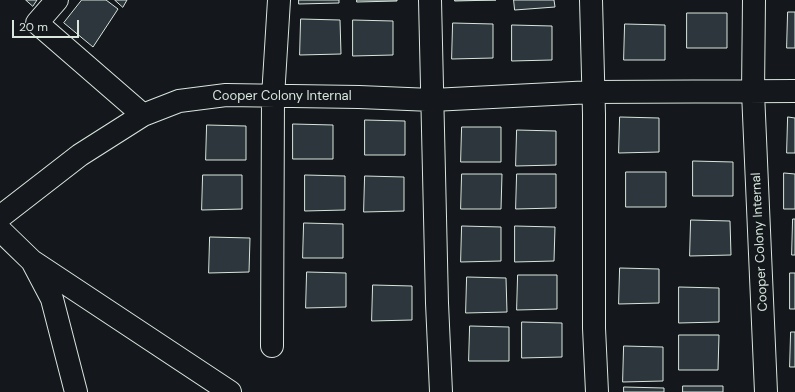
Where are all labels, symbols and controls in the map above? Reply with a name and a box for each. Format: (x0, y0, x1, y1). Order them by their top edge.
scale bar (14, 12, 81, 38)
text: 20 m (19, 19, 48, 35)
street label: Cooper Colony Internal (212, 89, 352, 105)
street label: Cooper Colony Internal (749, 172, 771, 312)

